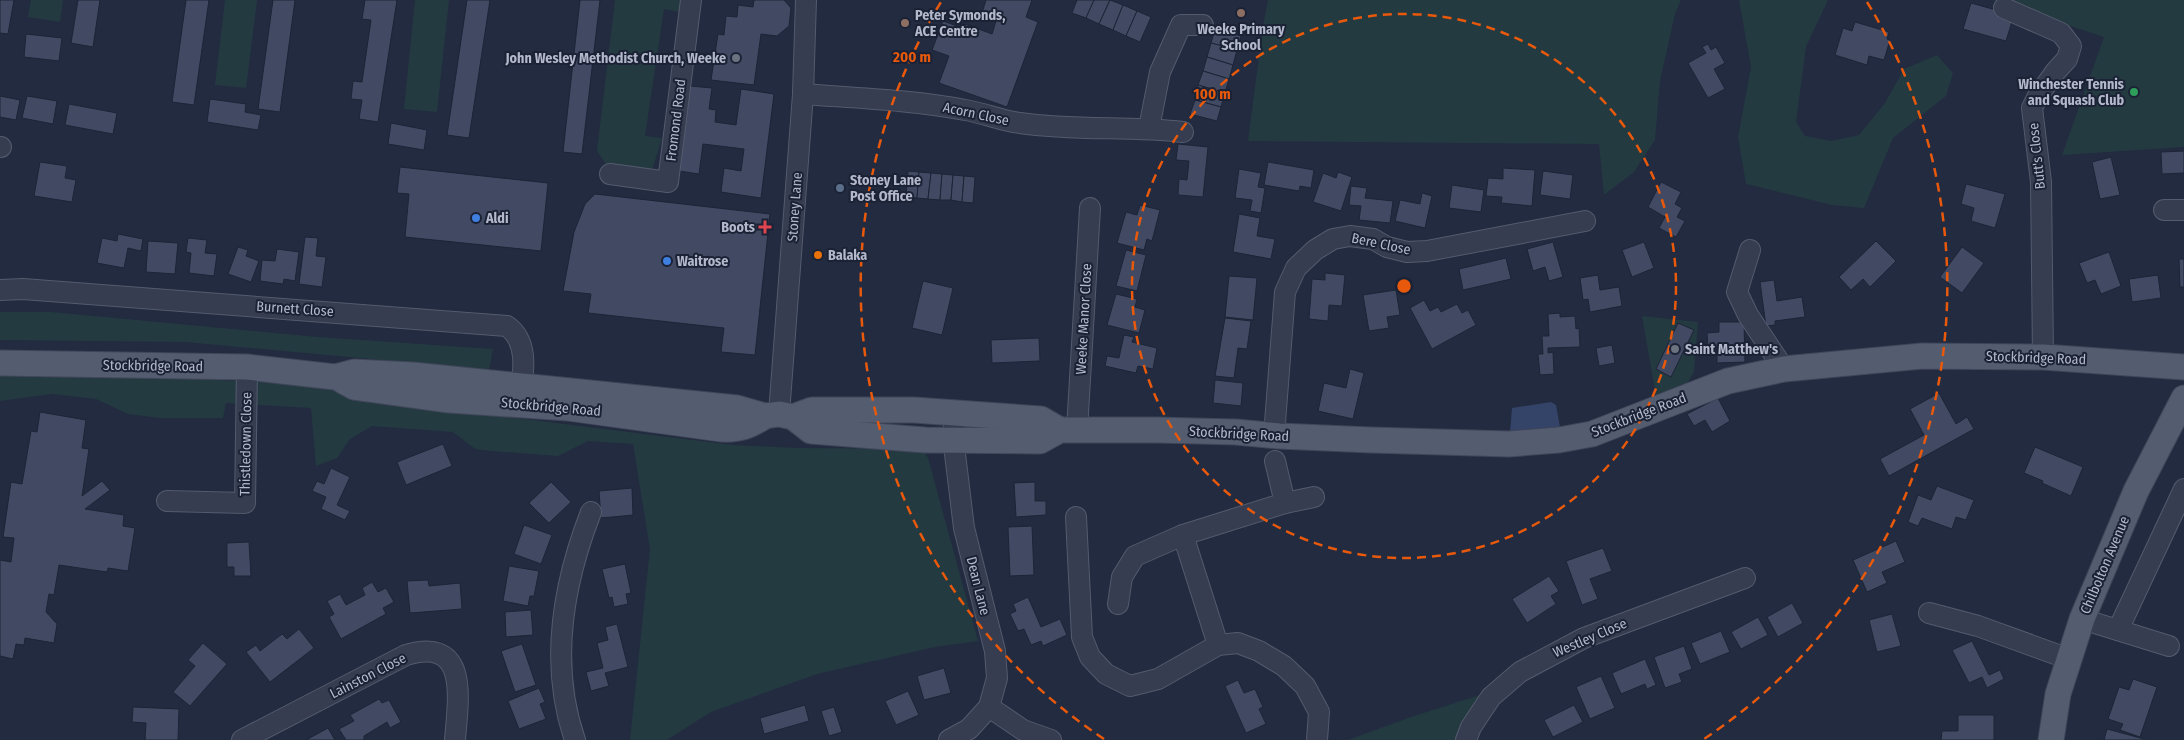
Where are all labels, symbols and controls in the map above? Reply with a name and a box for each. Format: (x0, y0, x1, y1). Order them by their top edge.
place label: Peter Symonds, ACE Centre (914, 7, 1005, 40)
marker: Weeke Primary School (1235, 7, 1247, 19)
marker: Peter Symonds, ACE Centre (899, 17, 911, 29)
place label: Weeke Primary School (1197, 21, 1285, 54)
text: 200 m (892, 48, 931, 66)
place label: John Wesley Methodist Church, Weeke (505, 50, 726, 67)
marker: John Wesley Methodist Church, Weeke (730, 52, 742, 64)
place label: Winchester Tennis and Squash Club (2018, 76, 2124, 109)
street label: Fromond Road (663, 78, 689, 162)
text: 100 m (1193, 85, 1231, 103)
marker: Winchester Tennis and Squash Club (2128, 86, 2140, 98)
street label: Acorn Close (942, 99, 1011, 129)
street label: Butt's Close (2025, 122, 2049, 190)
street label: Stoney Lane (784, 172, 806, 242)
place label: Stoney Lane Post Office (850, 172, 921, 205)
marker: Stoney Lane Post Office (834, 182, 846, 194)
place label: Aldi (485, 210, 509, 227)
marker: Aldi (470, 212, 482, 224)
place label: Boots (721, 219, 755, 236)
marker: Boots (759, 221, 771, 233)
street label: Bere Close (1350, 229, 1412, 259)
place label: Balaka (828, 247, 867, 264)
marker: Balaka (812, 249, 824, 261)
place label: Waitrose (677, 253, 728, 270)
marker: Waitrose (661, 255, 673, 267)
street label: Weeke Manor Close (1073, 263, 1095, 375)
centre of rings (1395, 277, 1413, 295)
street label: Burnett Close (256, 298, 334, 320)
place label: Saint Matthew's (1685, 341, 1778, 358)
marker: Saint Matthew's (1669, 343, 1681, 355)
street label: Stockbridge Road (1986, 348, 2086, 368)
street label: Stockbridge Road (103, 357, 203, 375)
street label: Stockbridge Road (1589, 389, 1689, 441)
street label: Thistledown Close (237, 392, 255, 496)
street label: Stockbridge Road (500, 394, 602, 420)
street label: Stockbridge Road (1189, 423, 1289, 445)
street label: Chilbolton Avenue (2077, 513, 2133, 616)
street label: Dean Lane (963, 555, 993, 617)
street label: Westley Close (1551, 615, 1630, 661)
street label: Lainston Close (327, 650, 409, 702)

